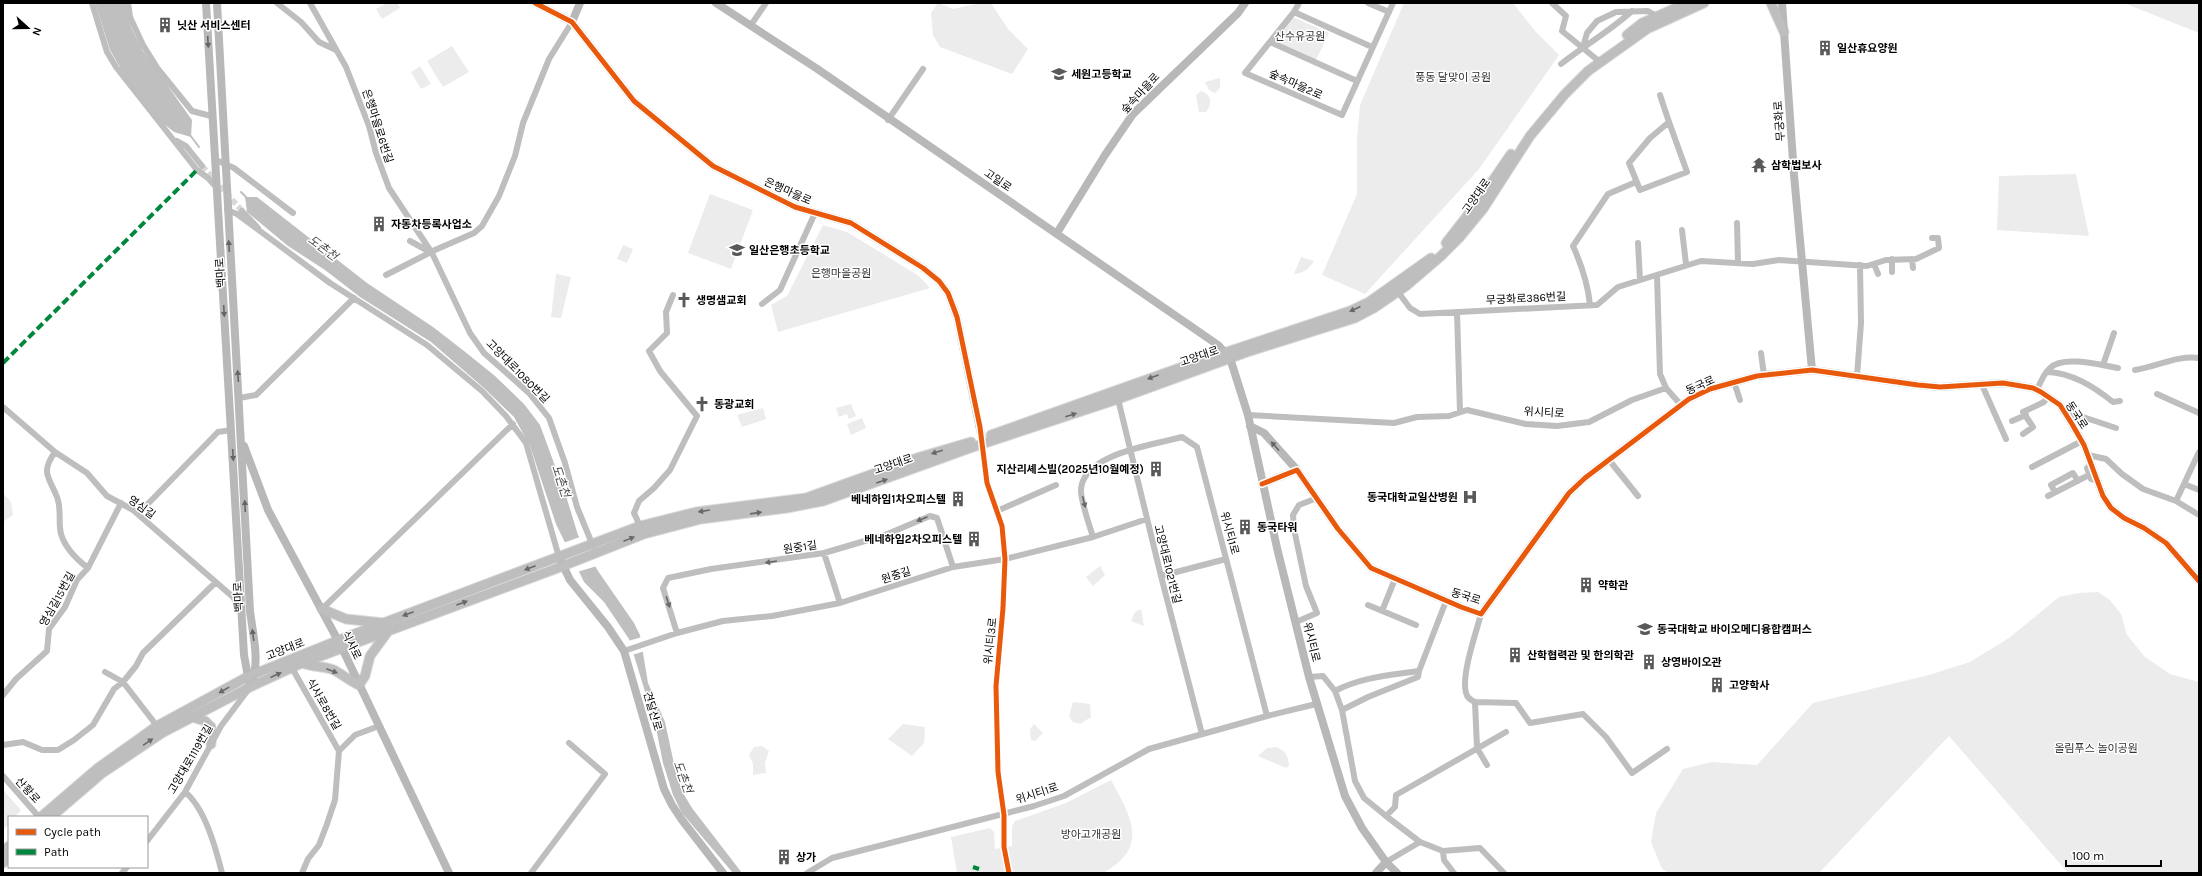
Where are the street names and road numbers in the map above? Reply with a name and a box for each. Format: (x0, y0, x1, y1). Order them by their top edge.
street label: 숲속마을2로 (1267, 67, 1324, 102)
street label: 숲속마을로 (1118, 70, 1162, 116)
street label: 은행마을로6번길 (359, 87, 396, 165)
street label: 무궁화로 (1772, 100, 1787, 142)
street label: 고일로 (981, 167, 1014, 194)
street label: 은행마을로 (762, 175, 814, 208)
street label: 고양대로 (1459, 176, 1493, 217)
street label: 백마로 (213, 257, 228, 289)
street label: 무궁화로386번길 (1486, 290, 1566, 307)
street label: 고양대로1080번길 (483, 337, 552, 406)
street label: 고양대로 (1178, 344, 1220, 369)
street label: 동국로 (1684, 373, 1717, 398)
street label: 동국로 (2063, 399, 2090, 432)
street label: 위시티로 (1523, 405, 1565, 420)
street label: 고양대로 (872, 452, 914, 477)
street label: 영심길 (126, 493, 158, 522)
street label: 위시티1로 (1218, 510, 1242, 556)
street label: 고양대로1021번길 (1151, 523, 1184, 605)
street label: 원중1길 (782, 538, 818, 557)
street label: 원중길 (880, 565, 913, 586)
street label: 영심길15번길 (37, 570, 78, 629)
street label: 백마로 (231, 581, 246, 612)
street label: 동국로 (1449, 586, 1482, 607)
street label: 위시티3로 (982, 617, 999, 665)
street label: 위시티로 (1300, 621, 1323, 663)
street label: 식사로 (339, 629, 364, 662)
street label: 고양대로 (264, 636, 306, 663)
street label: 식사로8번길 (304, 676, 344, 732)
street label: 견달산로 (641, 690, 664, 732)
street label: 고양대로1119번길 (165, 722, 216, 796)
street label: 산황로 (13, 775, 43, 806)
street label: 위시티1로 (1014, 780, 1060, 806)

